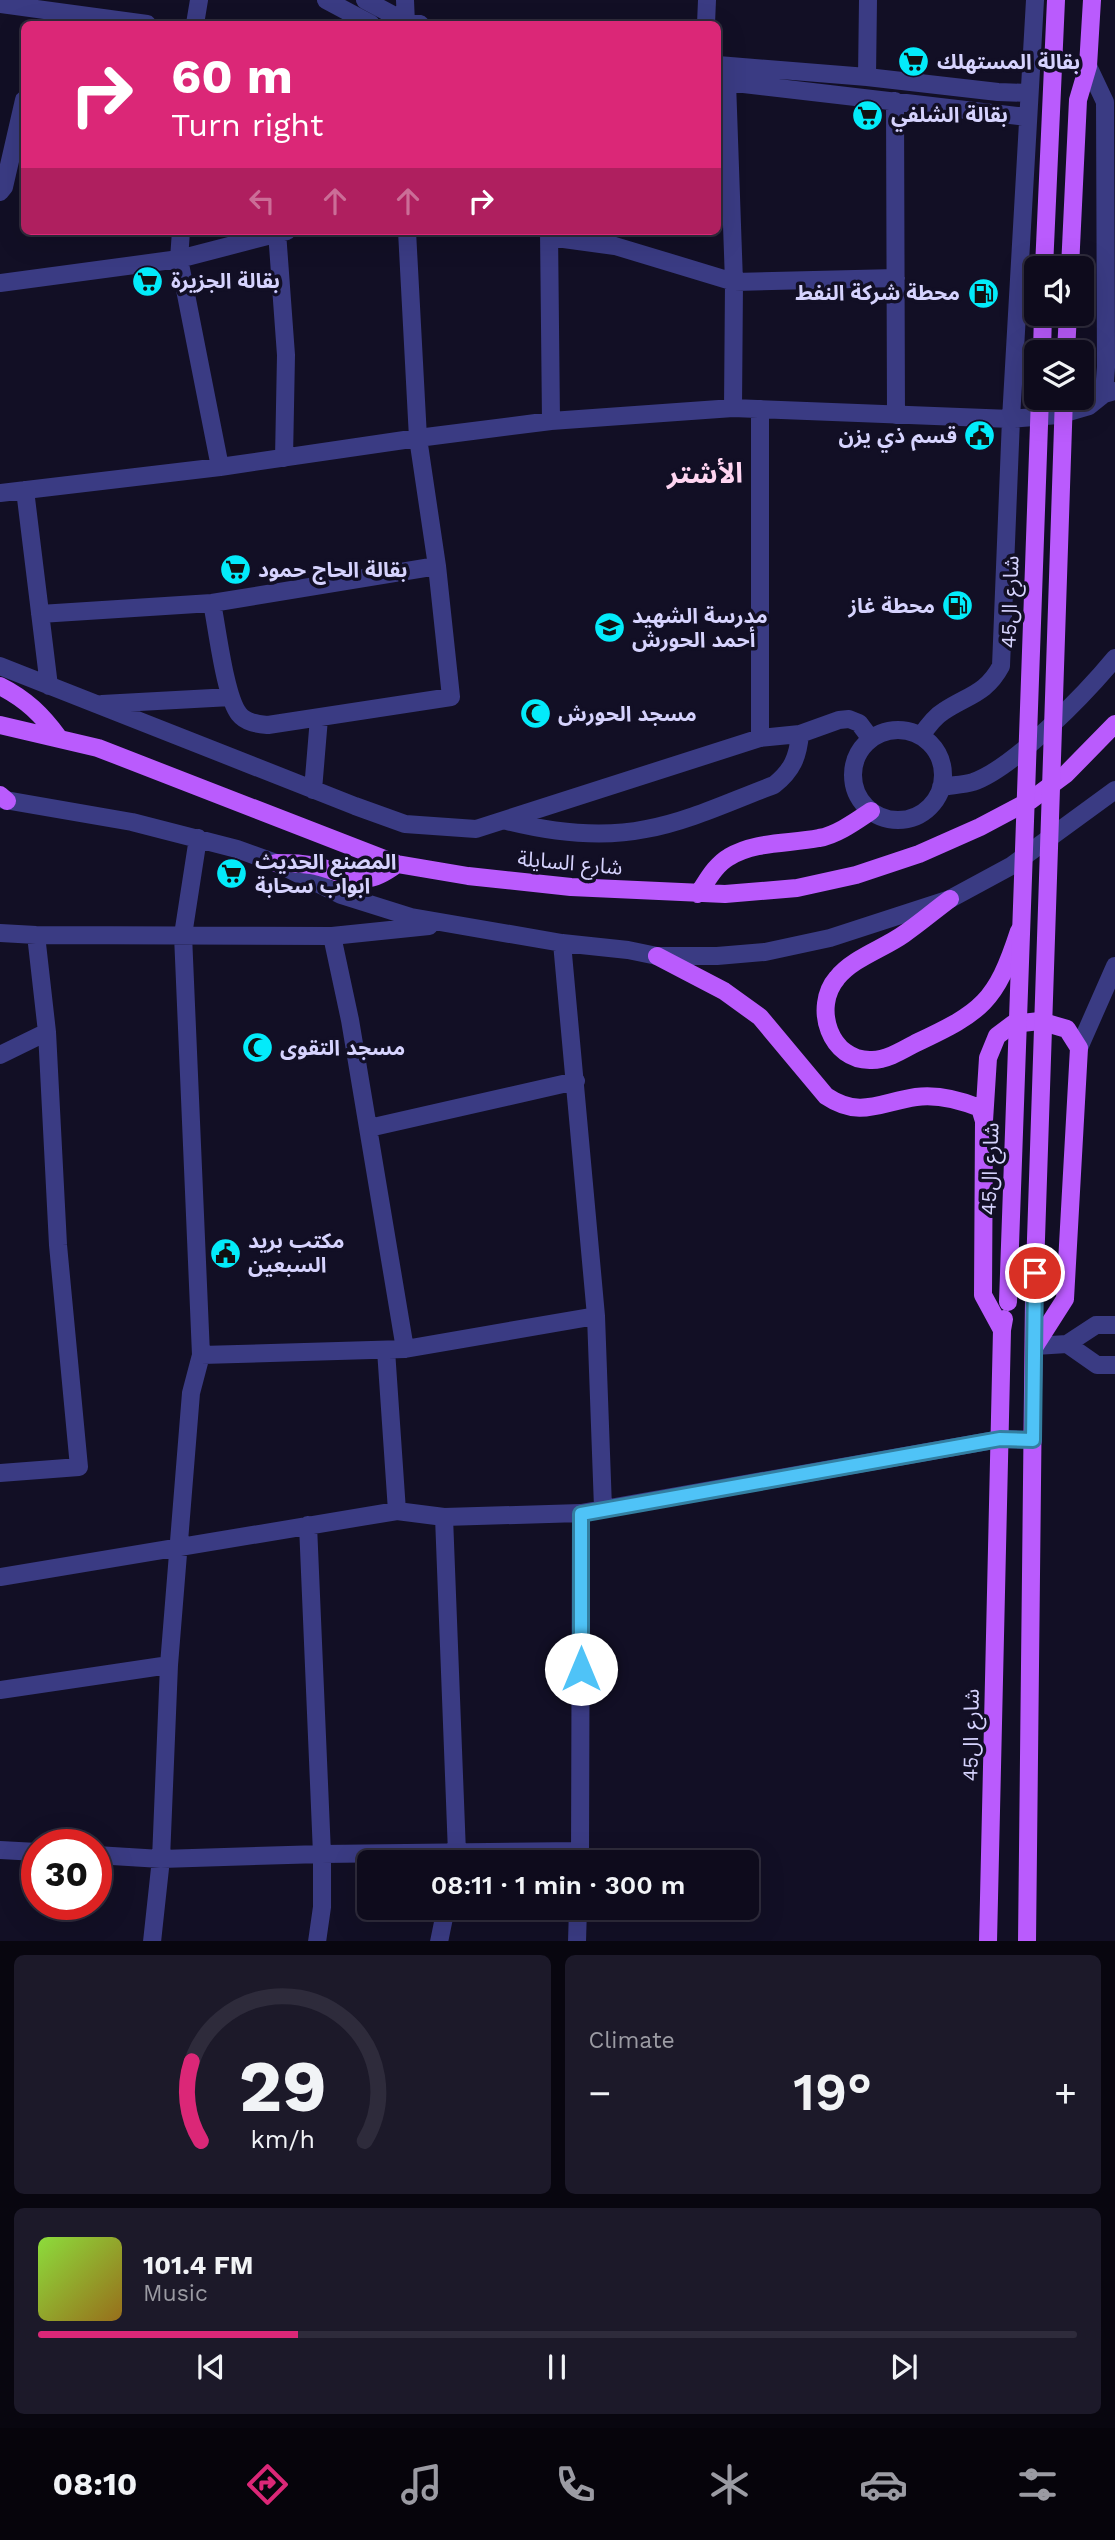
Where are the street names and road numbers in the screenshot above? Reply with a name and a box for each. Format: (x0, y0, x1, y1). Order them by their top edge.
street label: شارع ال45 (995, 555, 1027, 649)
street label: شارع السايلة (516, 845, 624, 883)
street label: شارع ال45 (975, 1122, 1007, 1216)
street label: شارع ال45 (957, 1688, 987, 1782)

